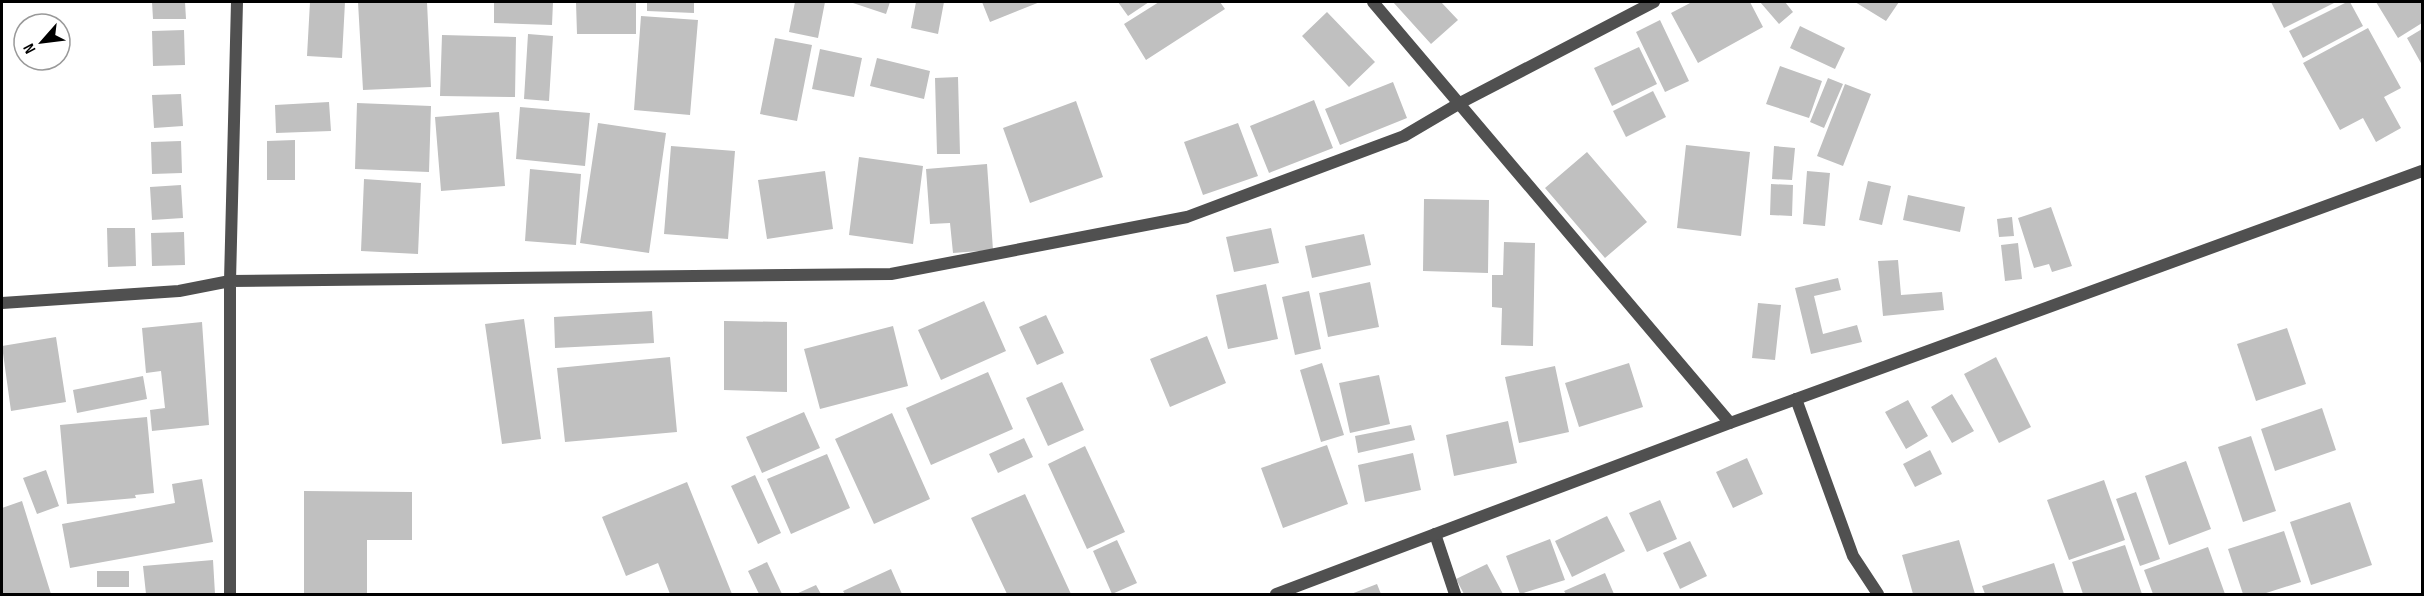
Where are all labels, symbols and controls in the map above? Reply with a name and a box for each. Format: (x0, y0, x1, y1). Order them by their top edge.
north arrow (12, 12, 72, 72)
text: N (20, 40, 40, 57)

